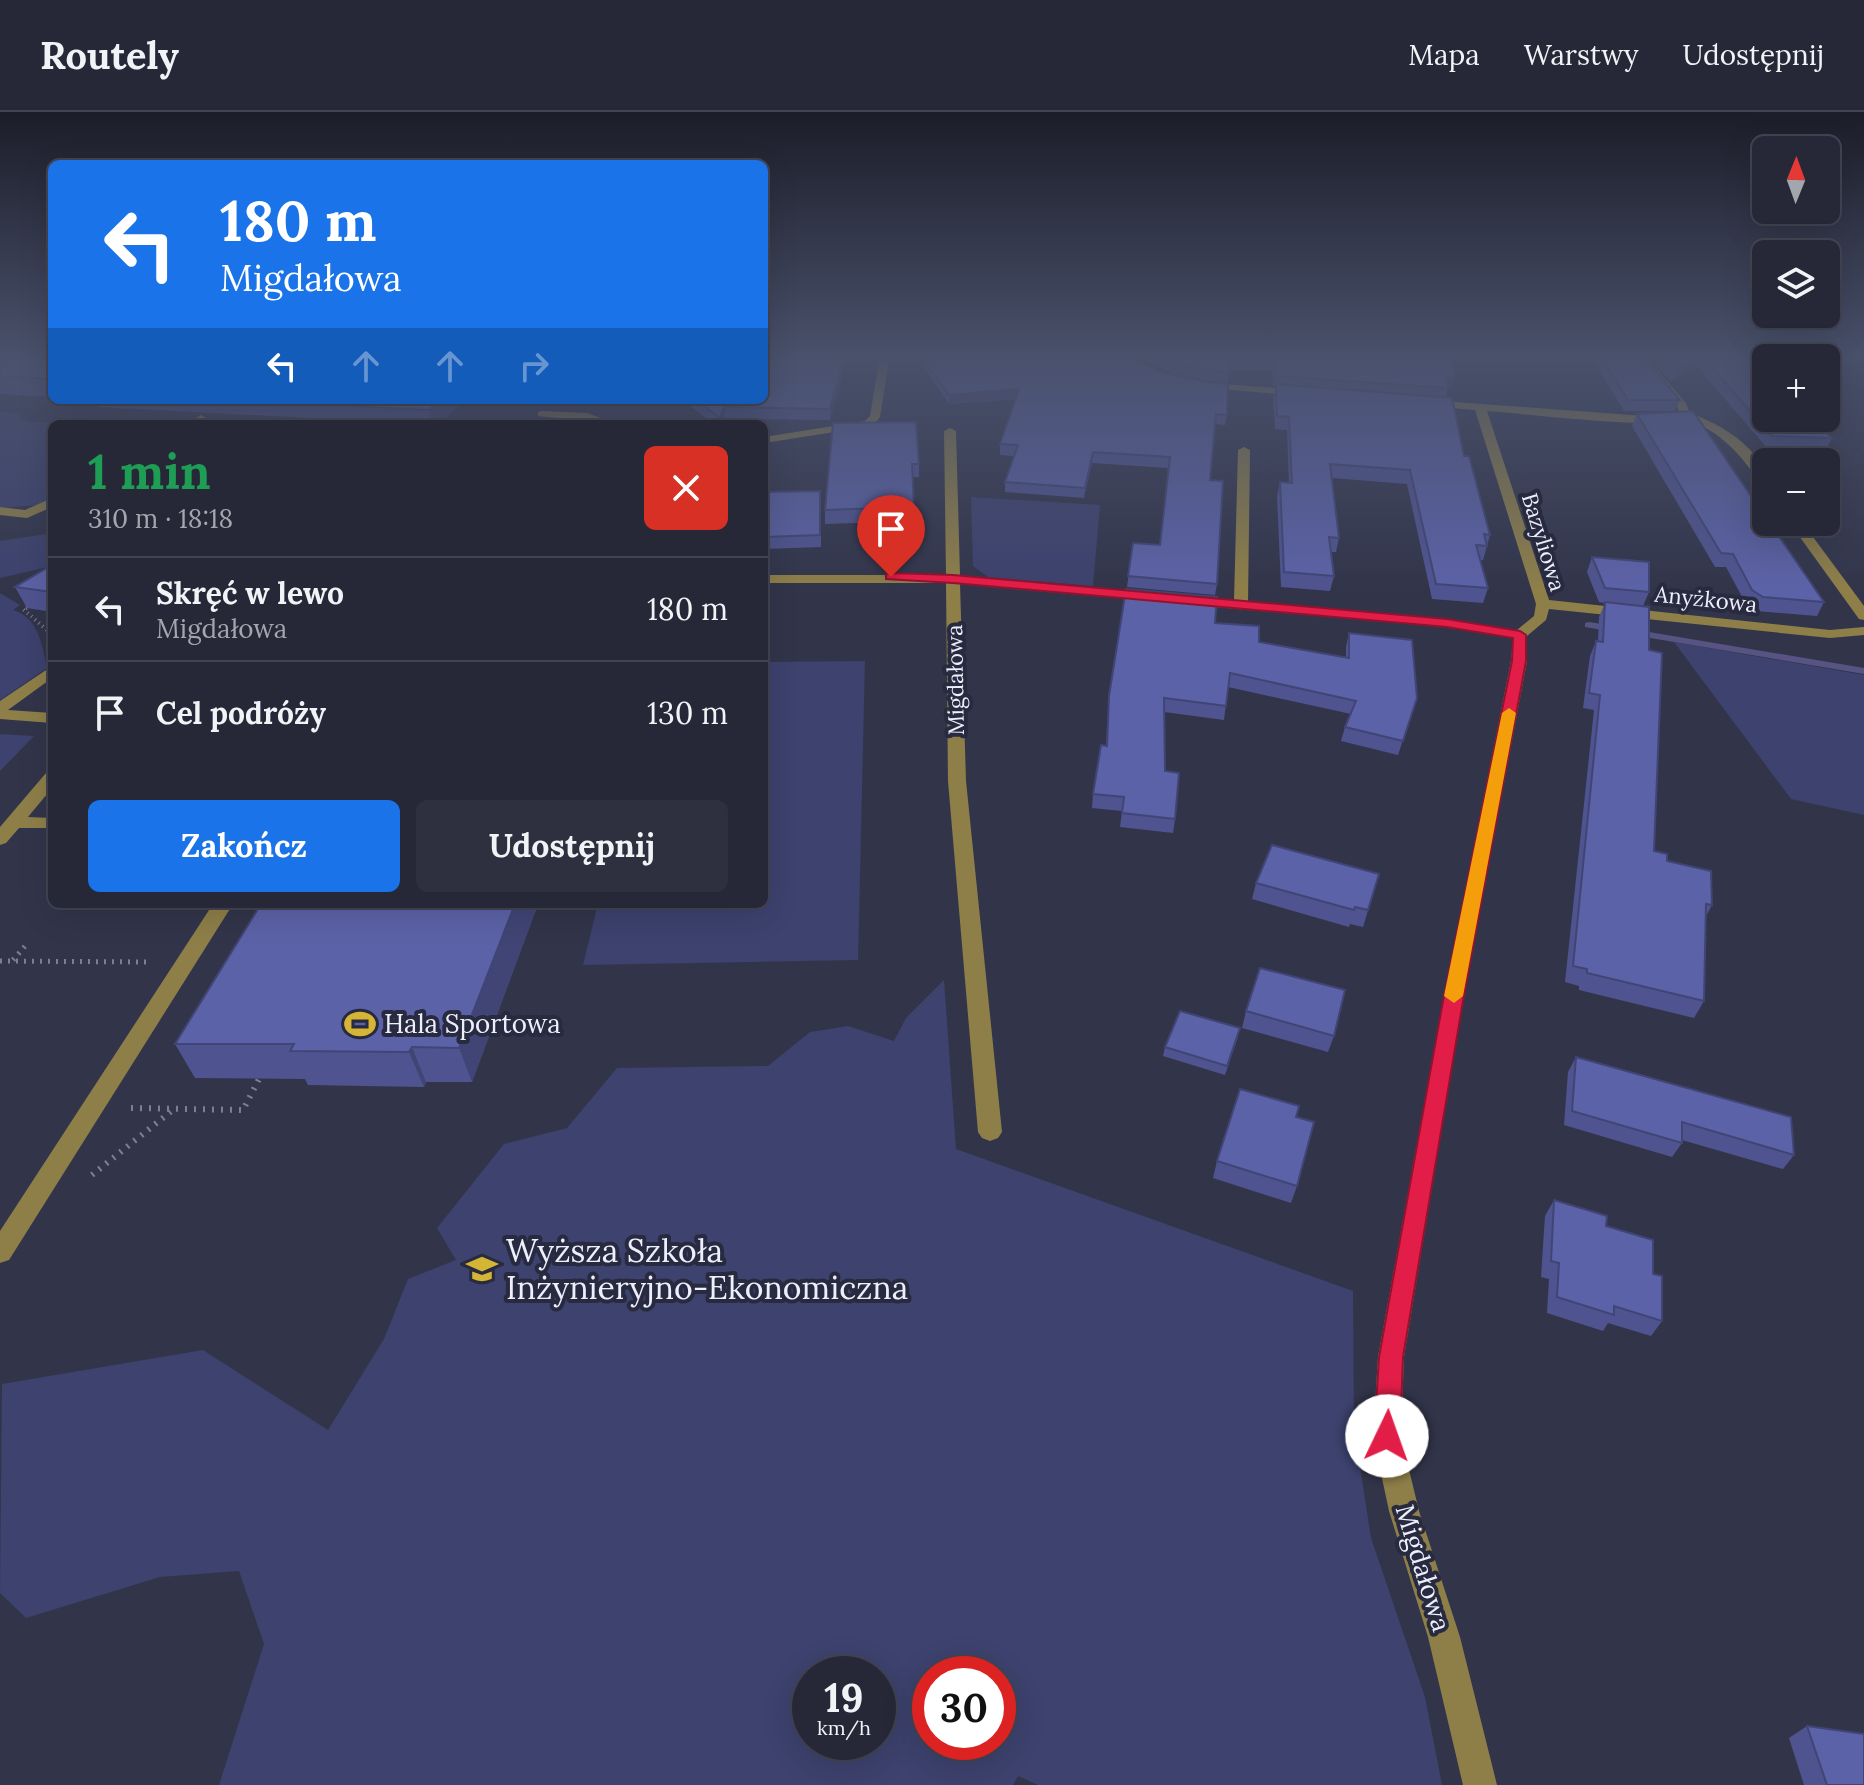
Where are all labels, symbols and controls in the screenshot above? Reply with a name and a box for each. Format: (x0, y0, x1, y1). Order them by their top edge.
text: Routely (40, 31, 179, 79)
text: Mapa (1408, 37, 1480, 73)
text: Warstwy (1524, 37, 1639, 73)
text: Udostępnij (1683, 37, 1824, 73)
north arrow (1752, 136, 1840, 224)
map controls (1752, 136, 1840, 536)
text: 180 m (220, 185, 377, 256)
icon: left (88, 192, 192, 296)
button: layers (1752, 240, 1840, 328)
text: Migdałowa (220, 255, 402, 301)
icon: left (260, 344, 304, 388)
icon: ahead (344, 344, 388, 388)
icon: ahead (428, 344, 472, 388)
icon: right (512, 344, 556, 388)
button: + (1752, 344, 1840, 432)
text: 1 min (88, 441, 211, 502)
button: close (644, 446, 728, 530)
button: − (1752, 448, 1840, 536)
street label: Bazyliowa (1516, 489, 1572, 595)
pin (857, 495, 925, 577)
text: 310 m · 18:18 (88, 502, 233, 535)
icon: arrive (869, 507, 913, 551)
text: Skręć w lewo (156, 574, 344, 612)
street label: Anyżkowa (1652, 580, 1759, 618)
icon: left (88, 587, 132, 631)
text: 180 m (647, 590, 728, 628)
text: Migdałowa (156, 612, 287, 645)
street label: Migdałowa (940, 624, 970, 736)
icon: arrive (88, 691, 132, 735)
text: Cel podróży (156, 694, 326, 732)
text: 130 m (647, 694, 728, 732)
button: Zakończ (88, 800, 400, 892)
button: Udostępnij (416, 800, 728, 892)
sports icon: Hala Sportowa (343, 1007, 377, 1041)
place label: Hala Sportowa (384, 1007, 561, 1040)
place label: Wyższa Szkoła Inżynieryjno-Ekonomiczna (506, 1230, 908, 1308)
school or university icon: Wyższa Szkoła Inżynieryjno-Ekonomiczna (465, 1252, 499, 1286)
position arrow (1345, 1394, 1429, 1478)
street label: Migdałowa (1389, 1500, 1458, 1635)
speed limit sign: 30 (912, 1656, 1016, 1760)
text: 19 (824, 1672, 864, 1723)
text: km/h (817, 1715, 871, 1740)

